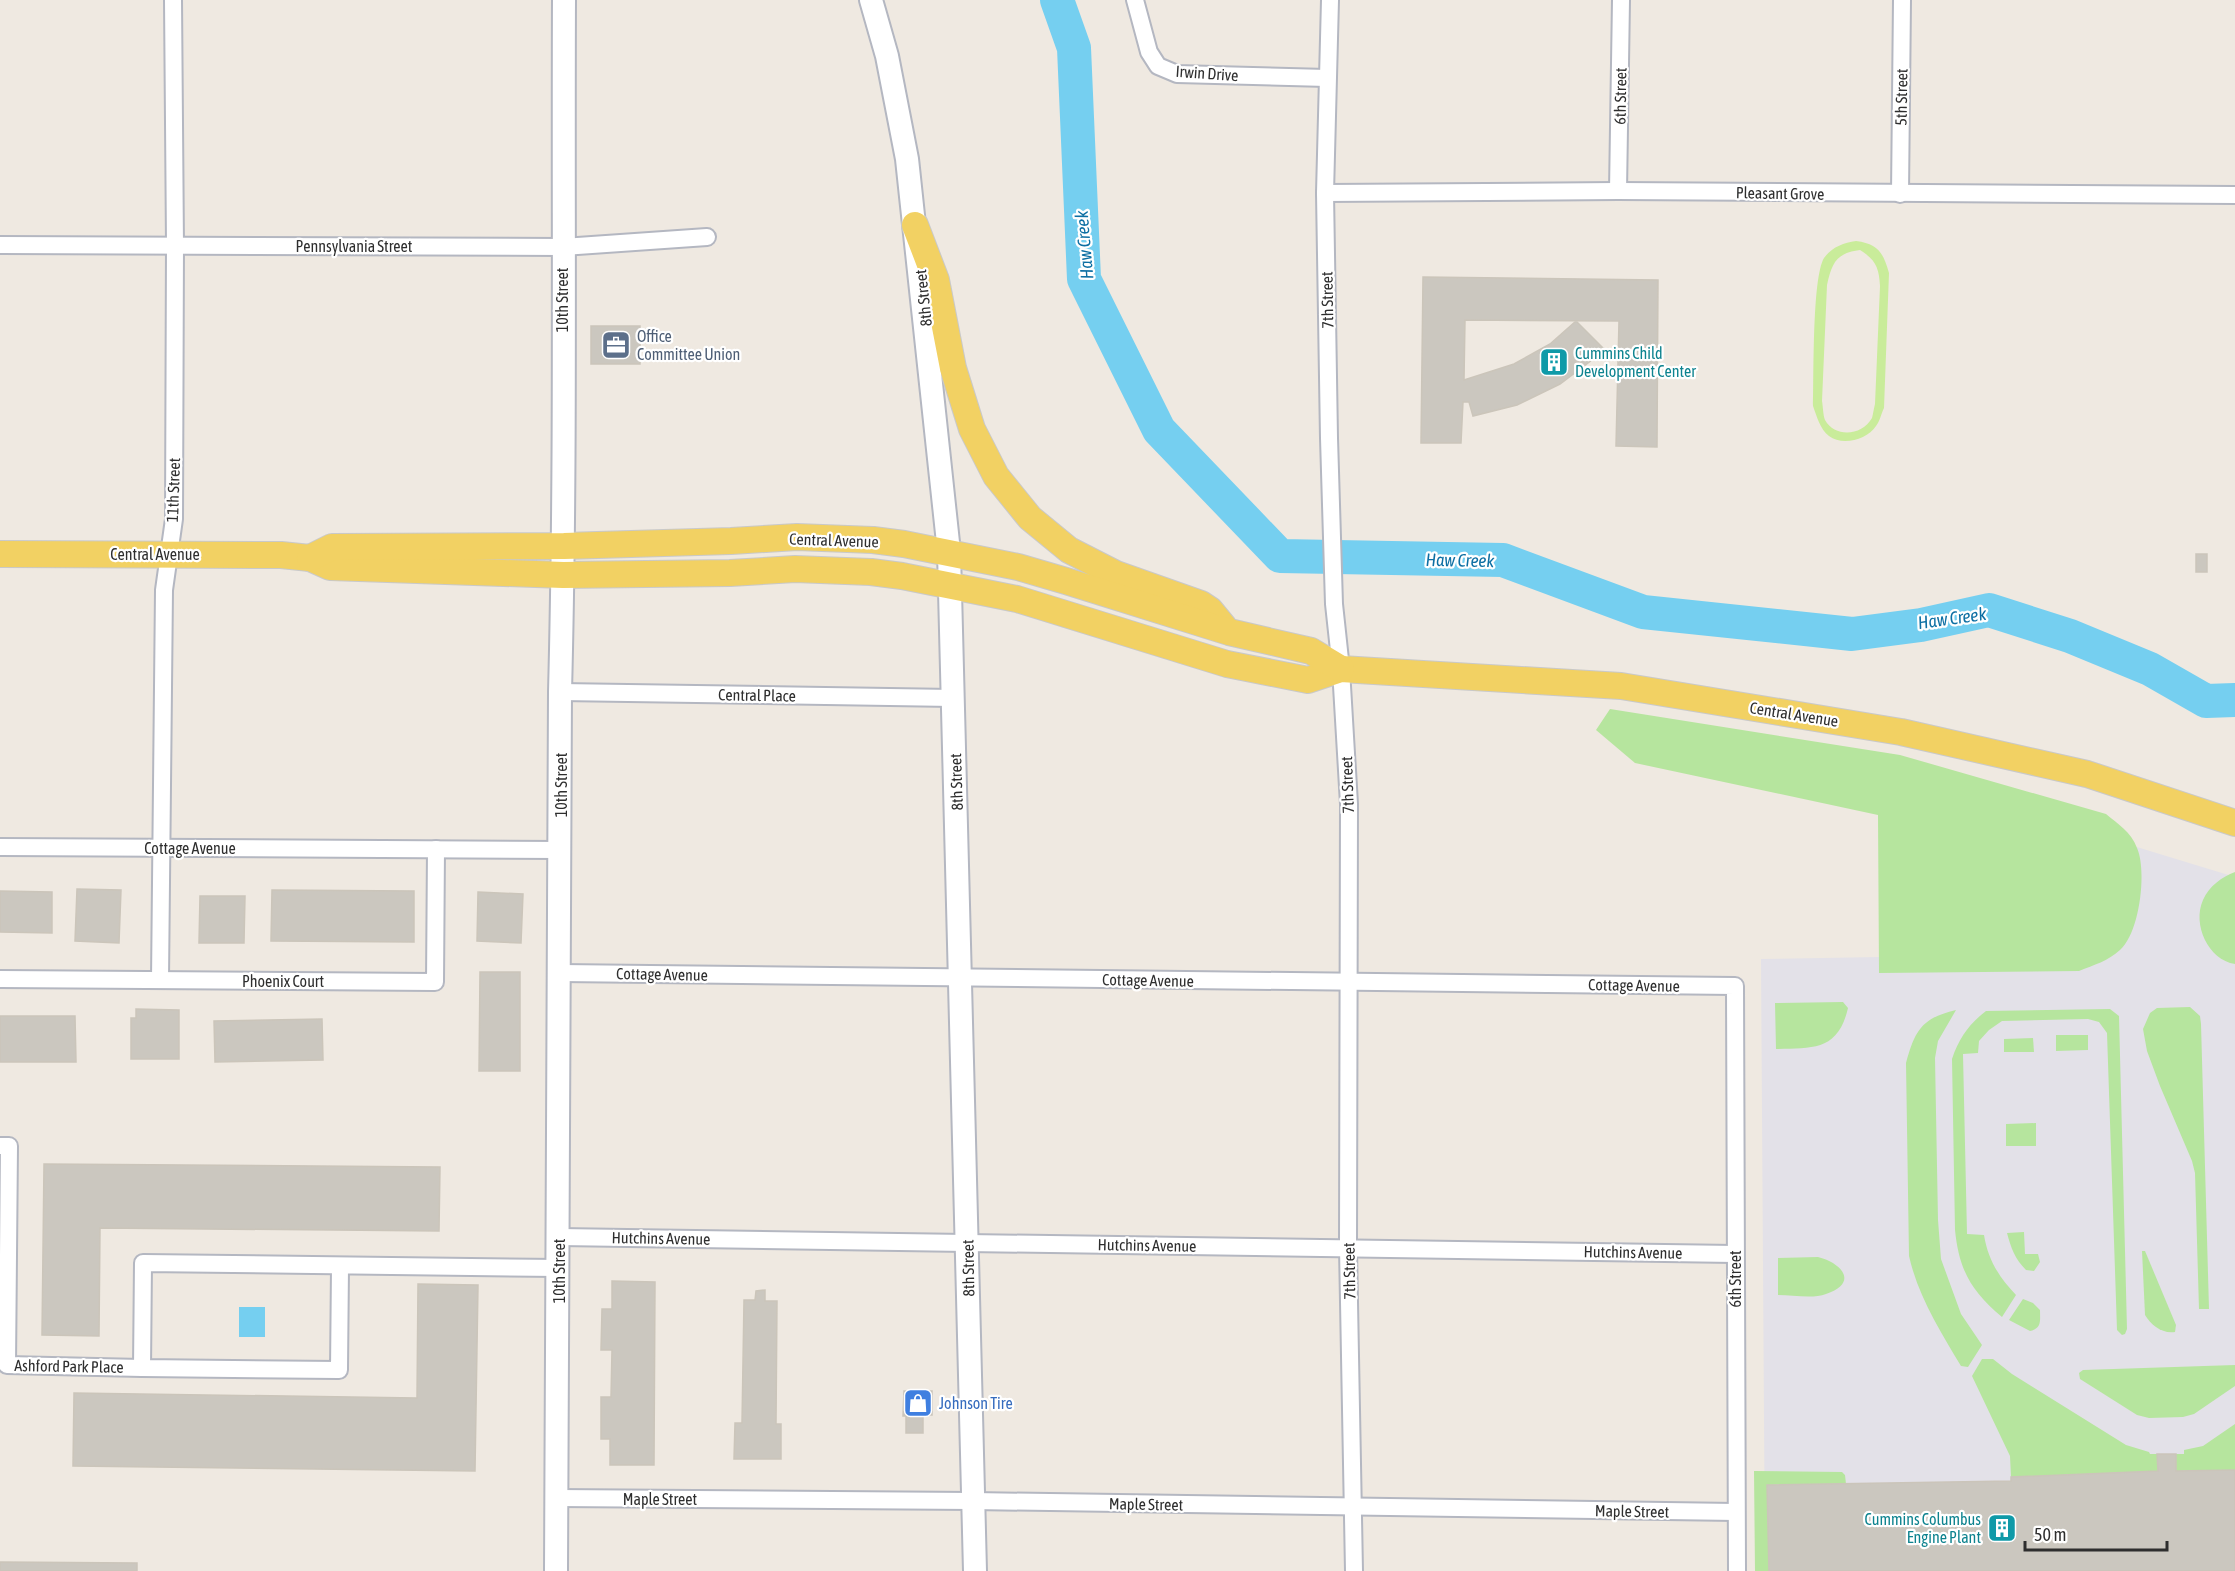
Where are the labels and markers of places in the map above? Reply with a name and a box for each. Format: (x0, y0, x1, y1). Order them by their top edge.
place label: Office Committee Union (637, 327, 740, 363)
office icon: Office Committee Union (600, 329, 632, 361)
place label: Cummins Child Development Center (1575, 344, 1696, 381)
building icon: Cummins Child Development Center (1538, 346, 1570, 378)
shop icon: Johnson Tire (902, 1387, 934, 1419)
place label: Johnson Tire (939, 1394, 1013, 1412)
place label: Cummins Columbus Engine Plant (1865, 1510, 1981, 1547)
building icon: Cummins Columbus Engine Plant (1986, 1512, 2018, 1544)

